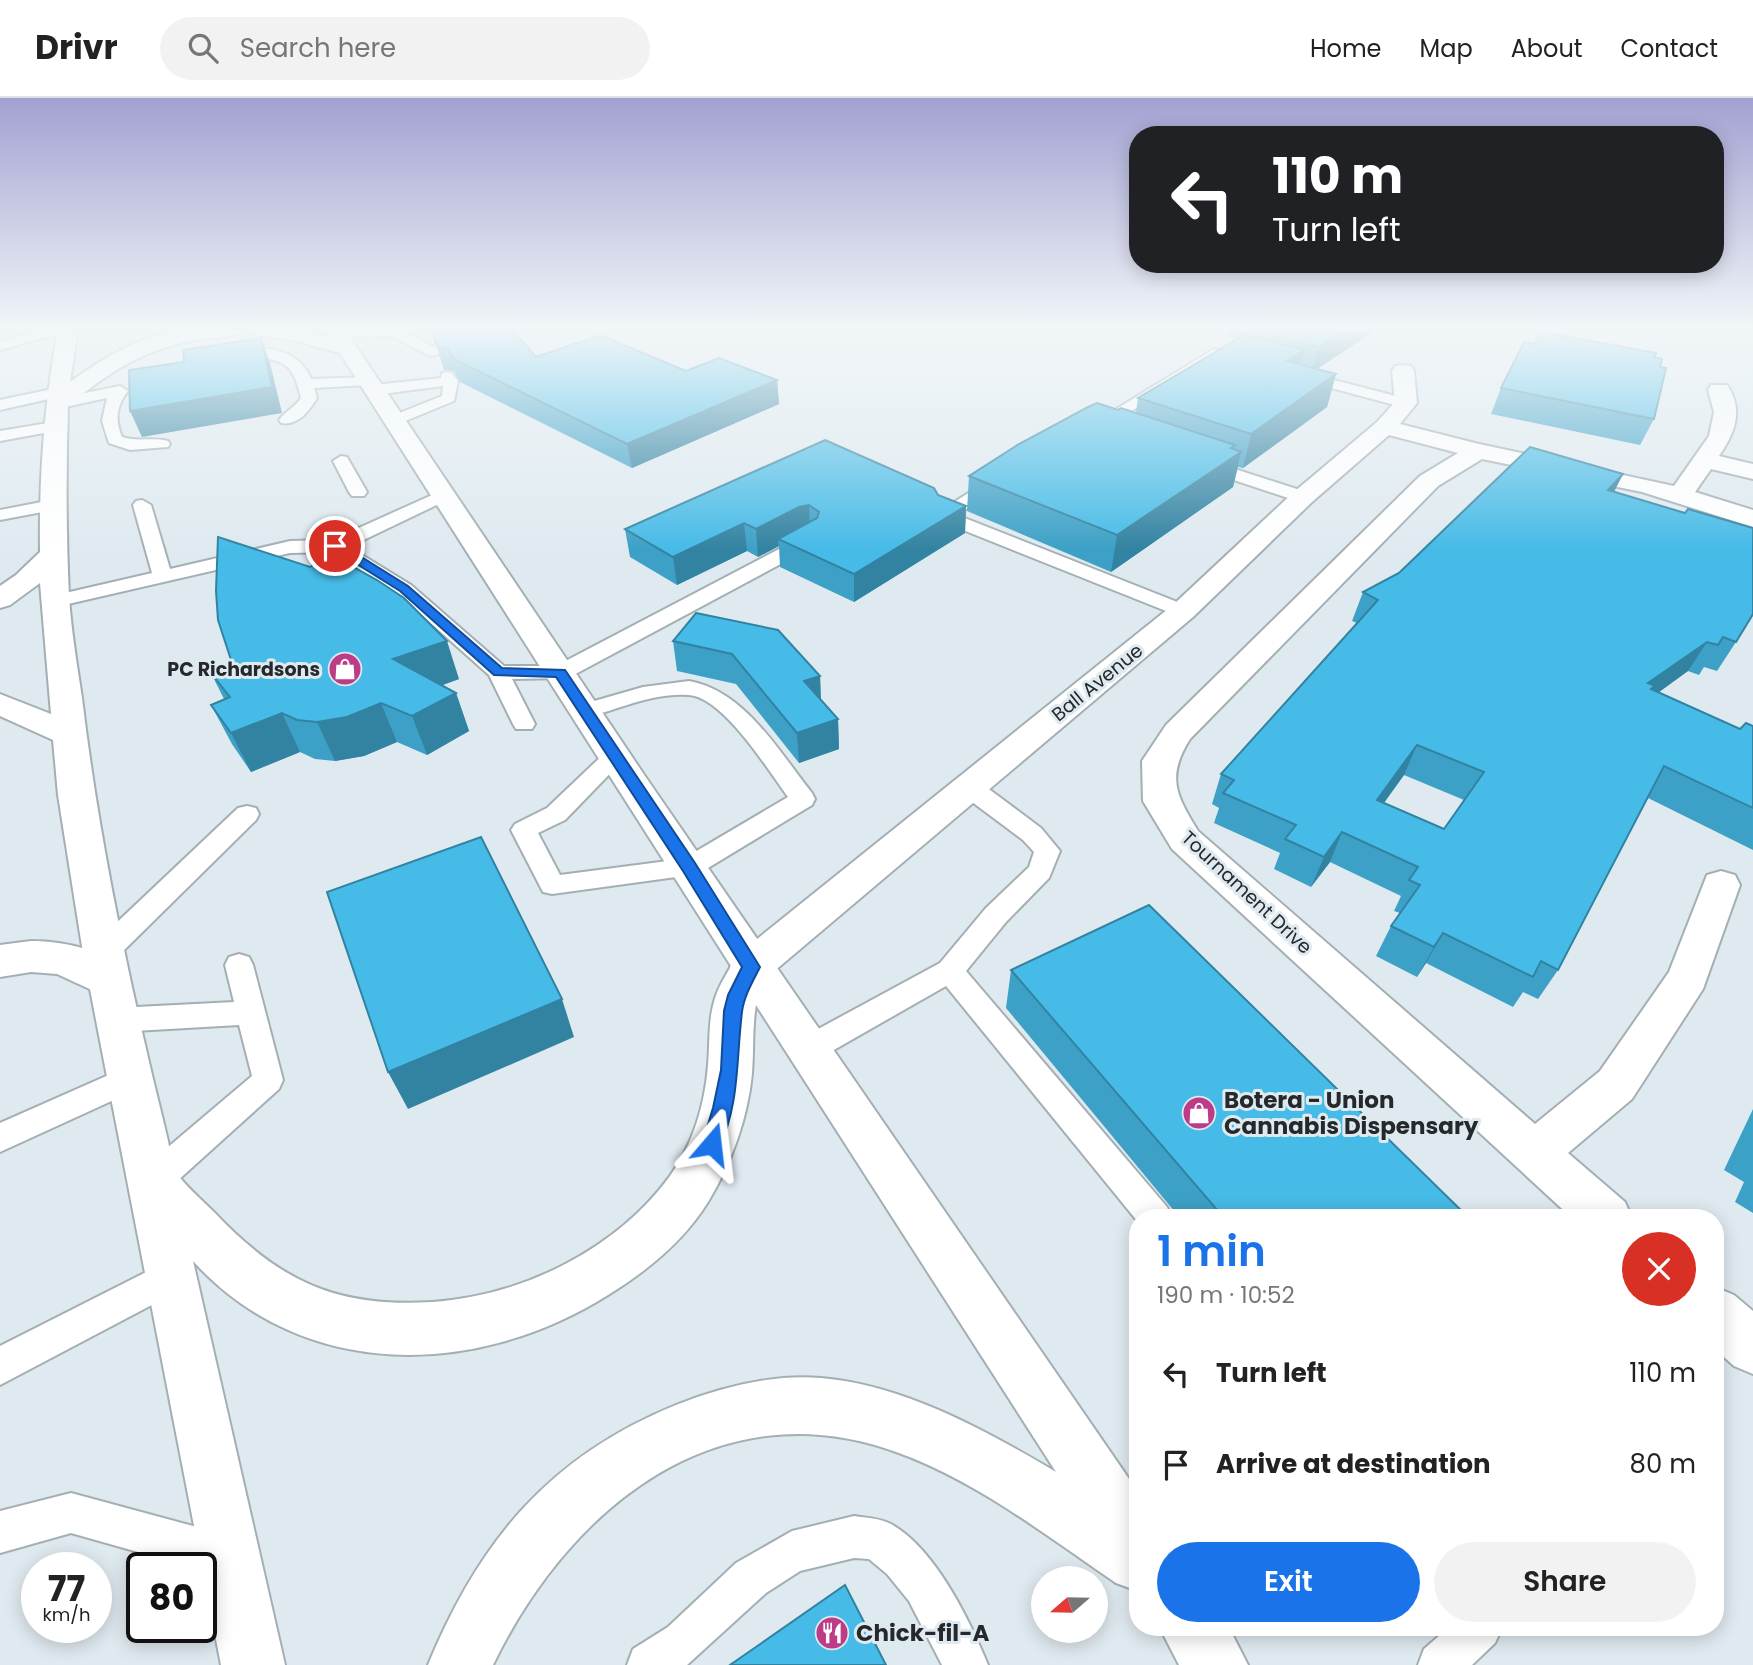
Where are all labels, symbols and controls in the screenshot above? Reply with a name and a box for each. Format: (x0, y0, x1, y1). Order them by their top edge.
search box (160, 17, 650, 80)
text: Drivr (35, 24, 118, 71)
icon: search (184, 29, 222, 67)
text: Search here (240, 30, 396, 66)
text: Home (1310, 32, 1382, 65)
text: Map (1420, 32, 1473, 65)
text: About (1511, 32, 1582, 65)
text: Contact (1620, 32, 1718, 65)
text: 110 m (1272, 142, 1403, 210)
icon: left (1157, 154, 1248, 245)
text: Turn left (1272, 207, 1401, 252)
pin (305, 516, 365, 576)
icon: arrive (316, 527, 354, 565)
street label: Ball Avenue (1046, 637, 1149, 728)
shop icon: PC Richardsons (326, 650, 364, 688)
place label: PC Richardsons (167, 656, 320, 683)
street label: Tournament Drive (1175, 825, 1318, 960)
place label: Botera - Union Cannabis Dispensary (1224, 1084, 1479, 1142)
shop icon: Botera - Union Cannabis Dispensary (1180, 1094, 1218, 1132)
position arrow (675, 1107, 749, 1181)
text: 1 min (1157, 1222, 1266, 1281)
button: close (1622, 1232, 1696, 1306)
text: 190 m · 10:52 (1157, 1279, 1295, 1311)
icon: left (1157, 1355, 1195, 1393)
text: Turn left (1216, 1355, 1327, 1391)
text: 110 m (1629, 1355, 1696, 1391)
icon: arrive (1157, 1446, 1195, 1484)
text: Arrive at destination (1216, 1446, 1491, 1482)
text: 80 m (1630, 1446, 1696, 1482)
button: Exit (1157, 1542, 1420, 1622)
button: Share (1434, 1542, 1696, 1622)
speed limit sign: 80 (126, 1552, 217, 1643)
text: 77 (48, 1564, 85, 1613)
north arrow (1031, 1566, 1108, 1643)
map controls (1031, 1566, 1108, 1643)
text: km/h (43, 1602, 90, 1627)
restaurant icon: Chick-fil-A (813, 1614, 851, 1652)
place label: Chick-fil-A (856, 1617, 989, 1649)

